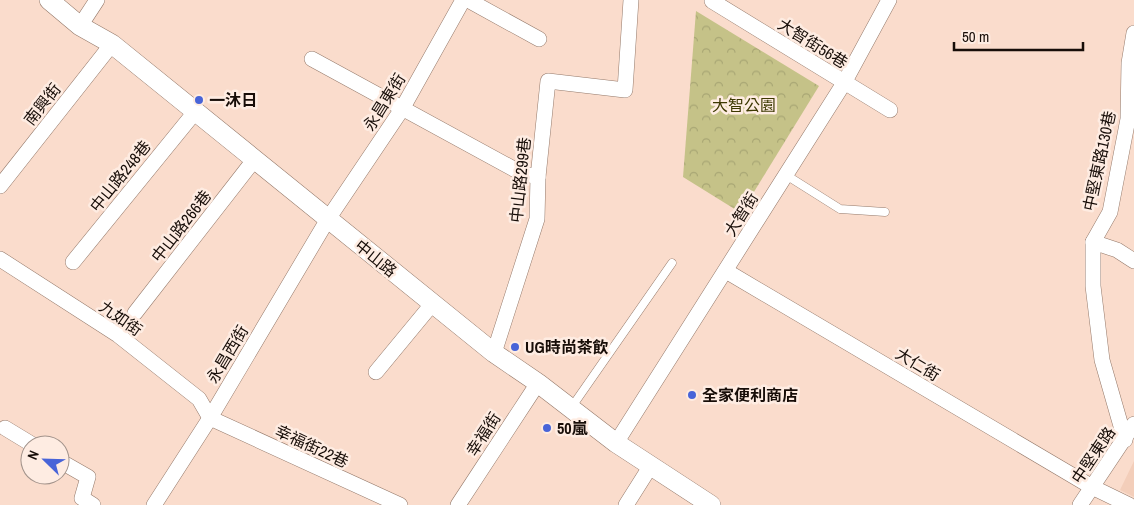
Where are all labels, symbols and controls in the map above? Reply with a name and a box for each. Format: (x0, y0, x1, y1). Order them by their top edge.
street label: 大智街56巷 (774, 13, 852, 73)
scale bar (954, 20, 1083, 52)
text: 50 m (962, 26, 989, 47)
street label: 永昌東街 (358, 69, 410, 135)
street label: 南興街 (19, 78, 65, 130)
place label: 一沐日 (209, 89, 257, 111)
marker: 一沐日 (193, 94, 205, 106)
park label: 大智公園 (712, 94, 776, 116)
street label: 中堅東路130巷 (1078, 109, 1120, 213)
street label: 中山路248巷 (84, 136, 156, 216)
street label: 中山路299巷 (505, 136, 535, 224)
street label: 中山路266巷 (146, 185, 216, 267)
street label: 大智街 (719, 188, 763, 240)
street label: 中山路 (350, 234, 402, 282)
street label: 九如街 (95, 295, 147, 341)
street label: 永昌西街 (201, 321, 253, 387)
place label: UG時尚茶飲 (525, 336, 609, 358)
marker: UG時尚茶飲 (509, 341, 521, 353)
street label: 大仁街 (892, 342, 944, 386)
place label: 全家便利商店 (702, 384, 798, 406)
marker: 全家便利商店 (686, 389, 698, 401)
street label: 幸福街 (461, 408, 505, 460)
place label: 50嵐 (557, 417, 589, 439)
street label: 幸福街22巷 (272, 419, 352, 473)
marker: 50嵐 (541, 422, 553, 434)
street label: 中堅東路 (1066, 422, 1120, 488)
north arrow (20, 435, 70, 485)
text: N (23, 448, 43, 462)

